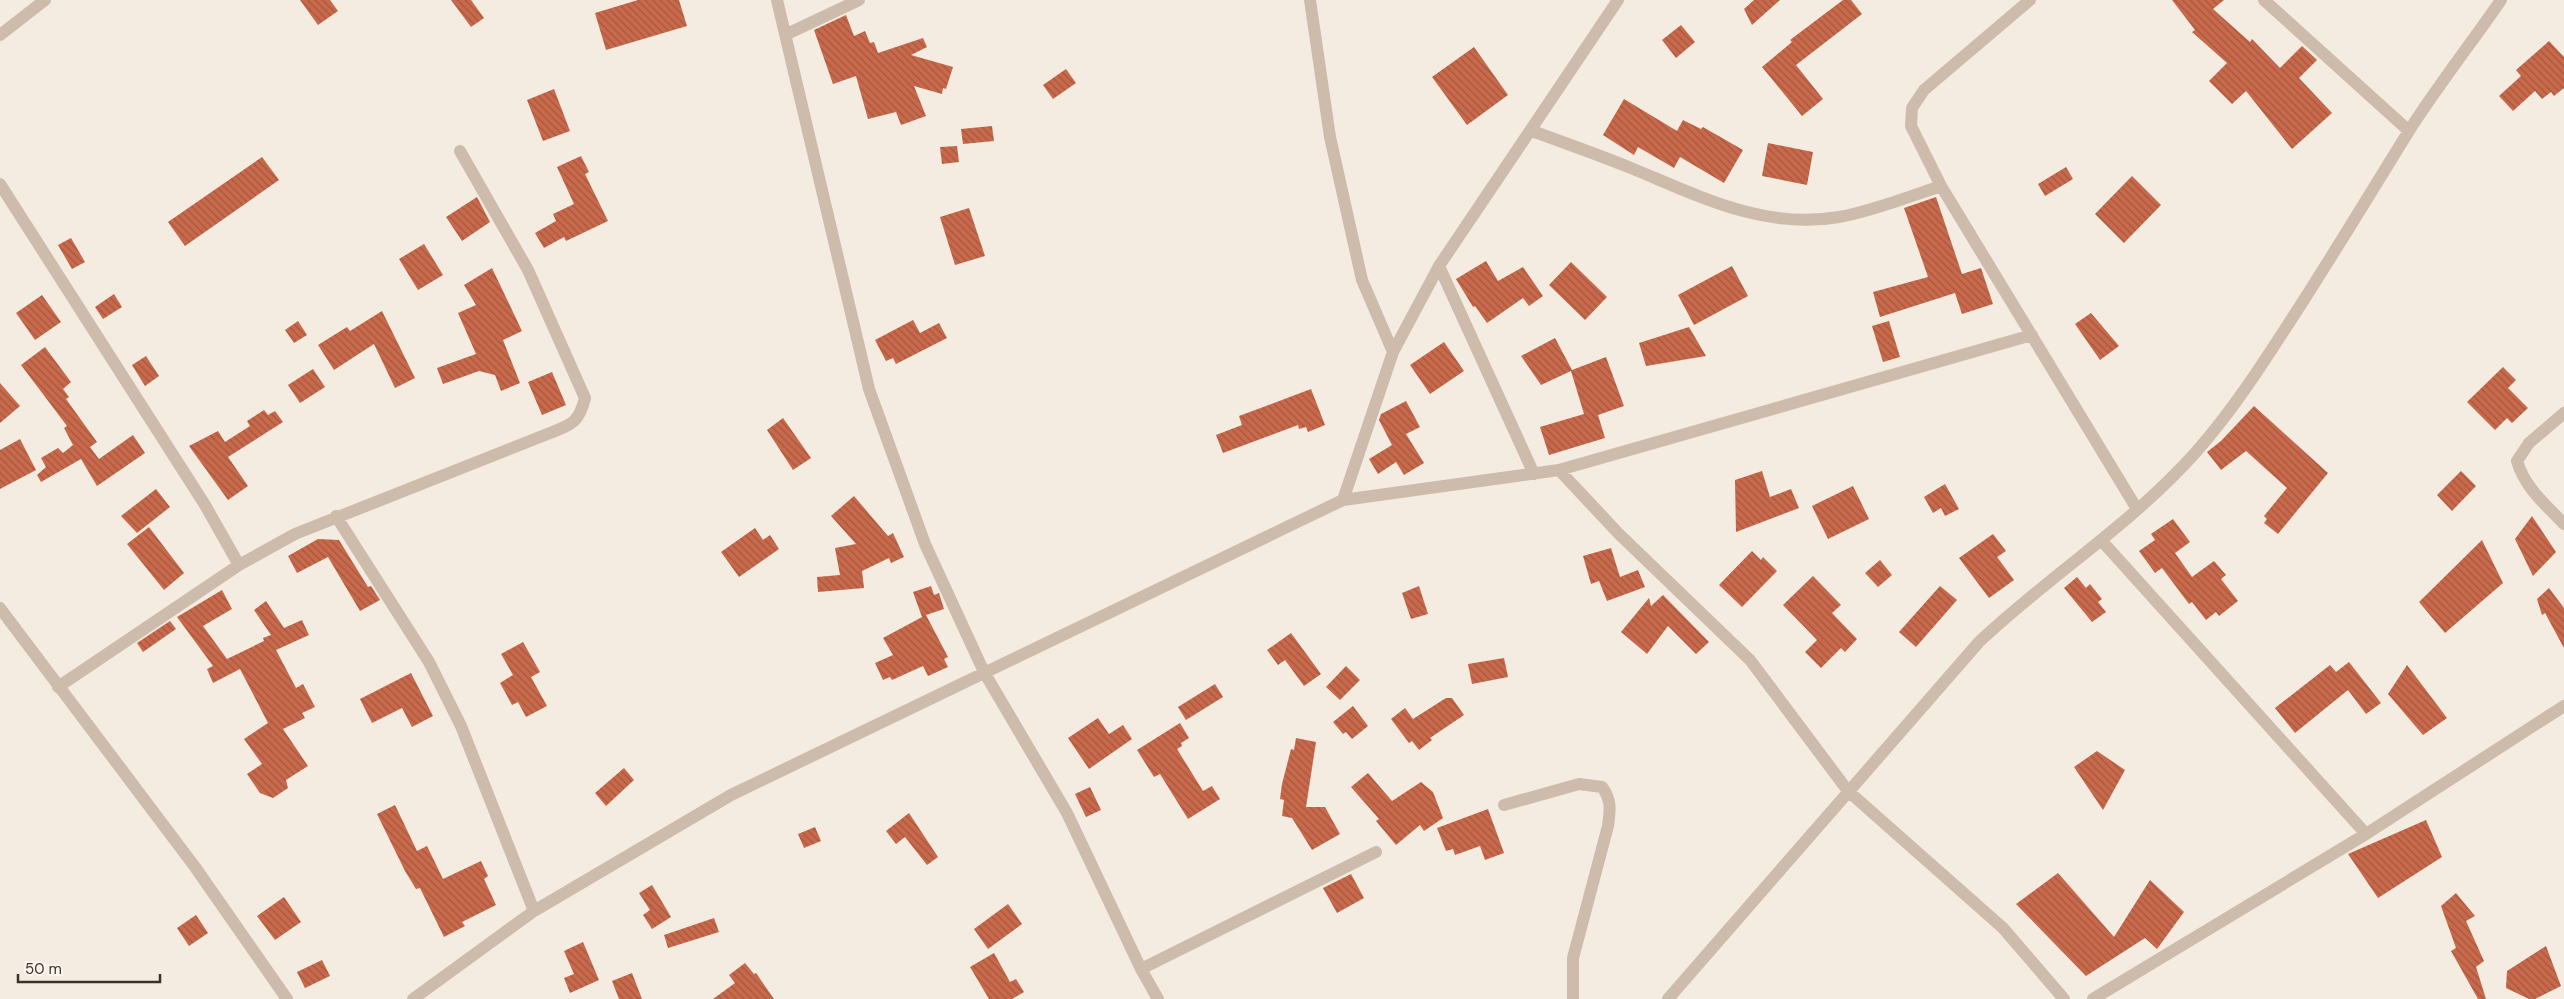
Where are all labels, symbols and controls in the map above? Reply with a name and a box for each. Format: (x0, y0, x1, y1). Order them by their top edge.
scale bar (18, 952, 160, 984)
text: 50 m (25, 959, 62, 979)

